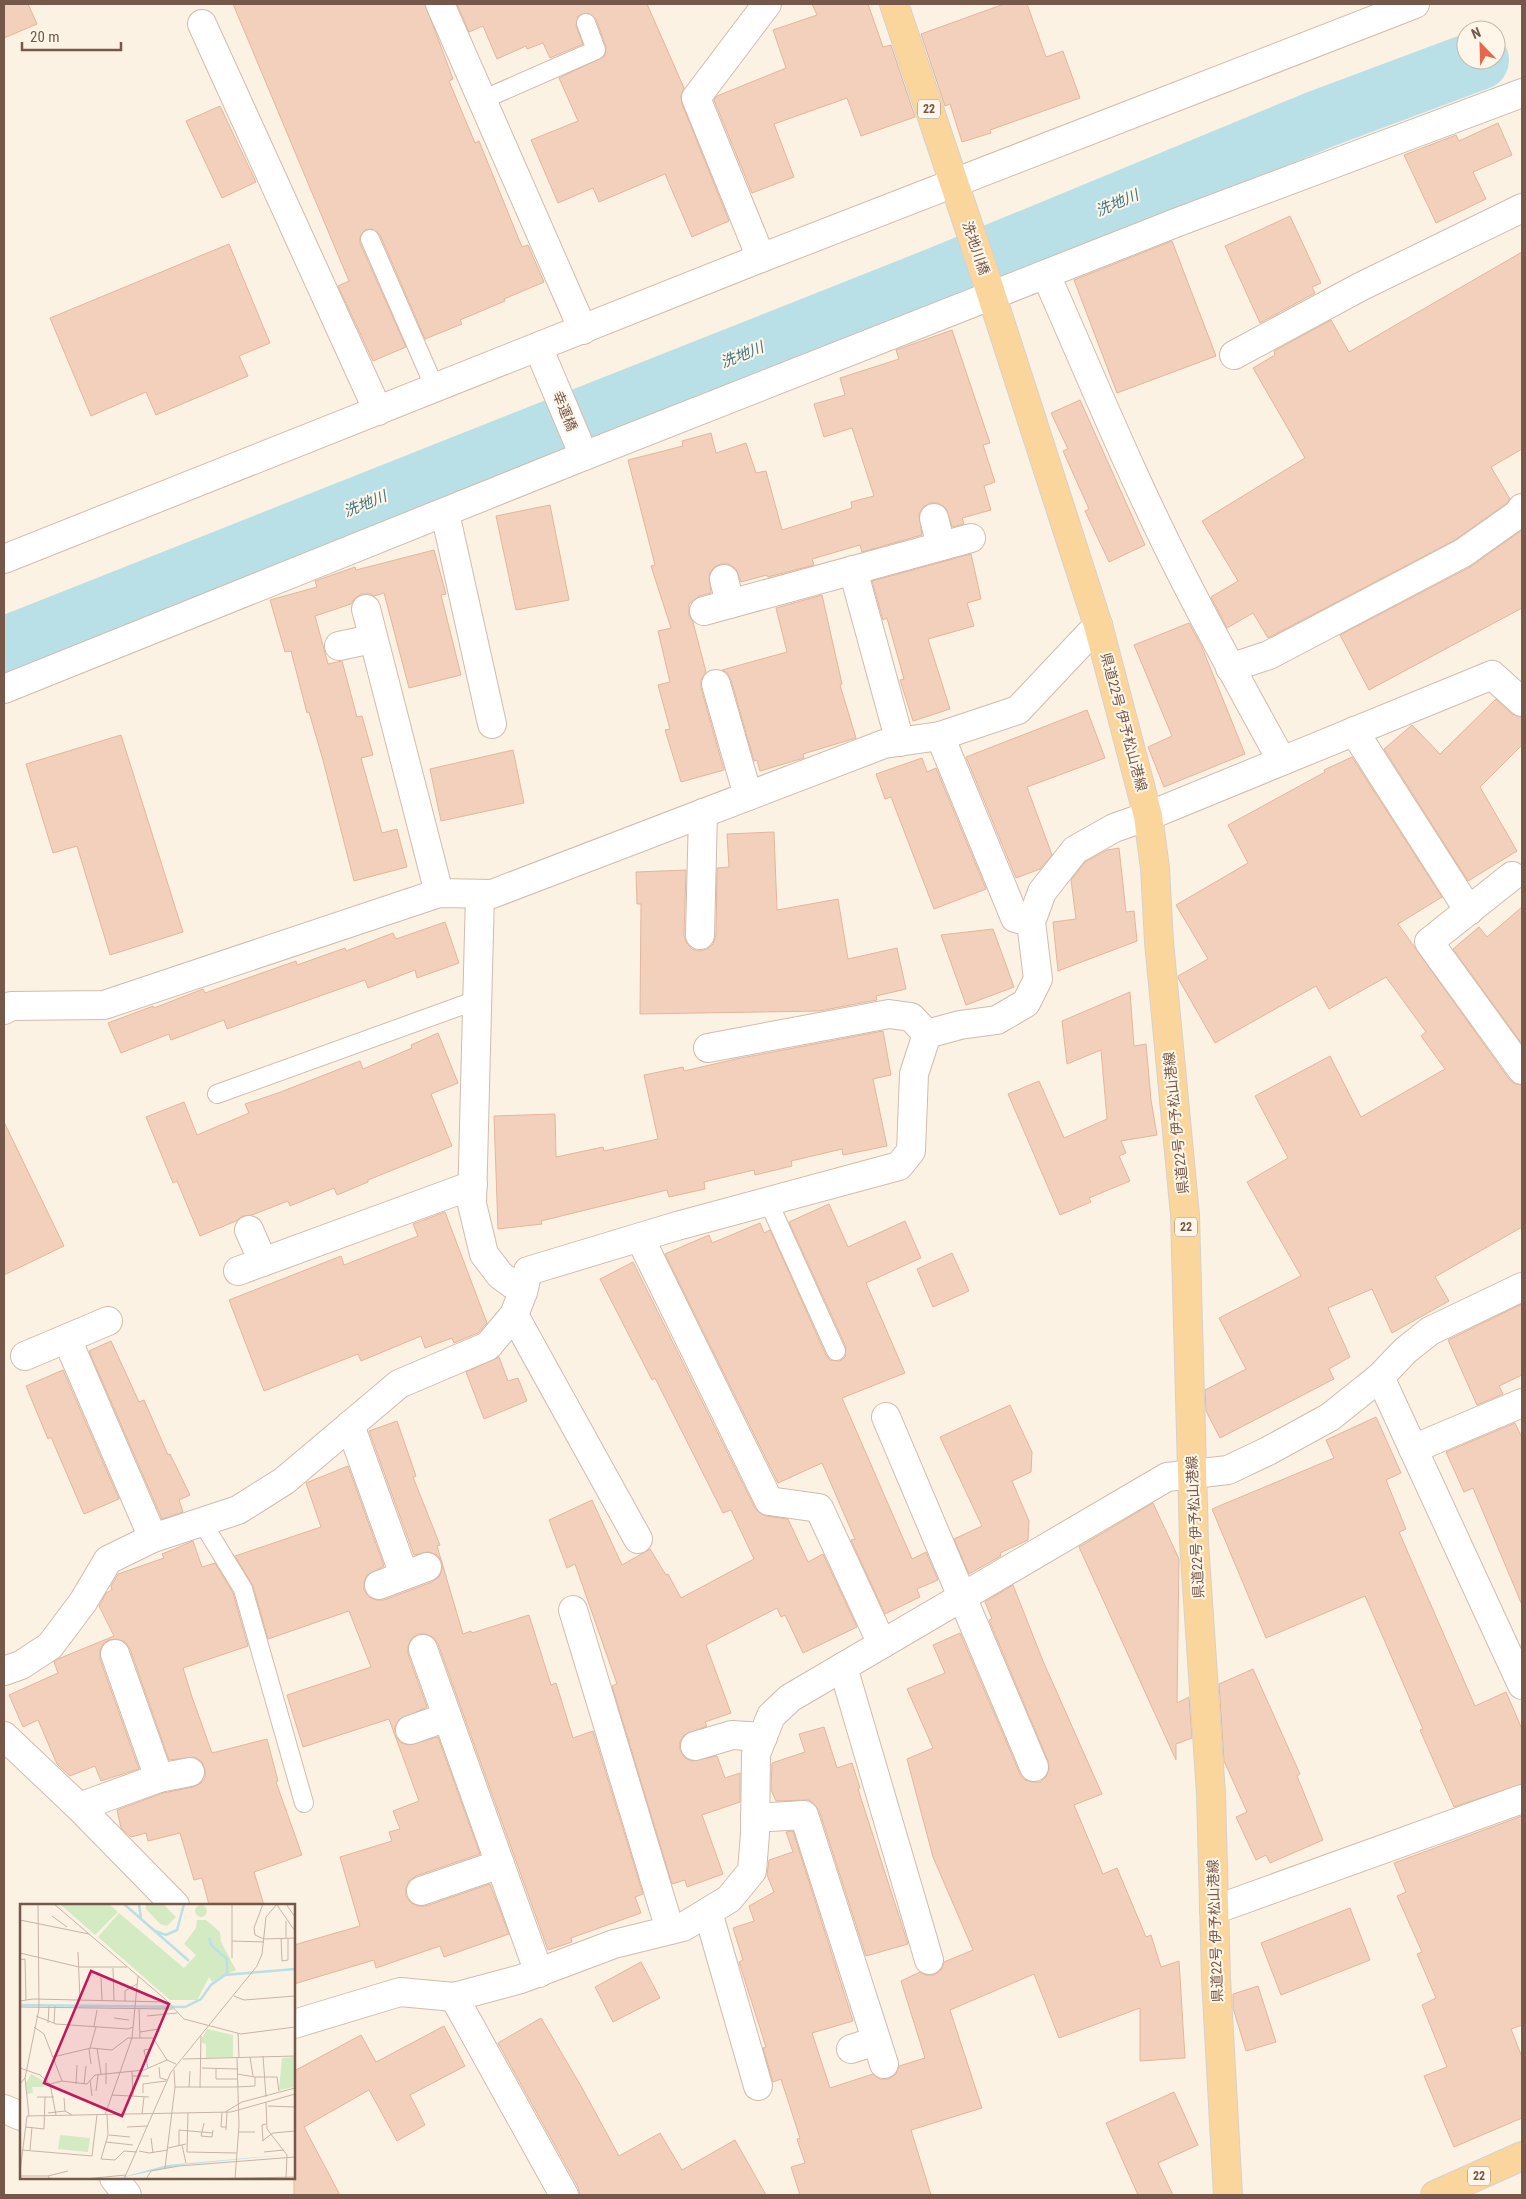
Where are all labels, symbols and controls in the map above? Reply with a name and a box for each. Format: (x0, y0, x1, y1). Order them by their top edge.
scale bar (22, 20, 121, 52)
north arrow (1456, 20, 1506, 70)
text: N (1469, 24, 1483, 42)
text: 20 m (30, 28, 60, 46)
road number: 22 (918, 100, 940, 118)
water label: 洗地川 (1093, 185, 1143, 220)
street label: 洗地川橋 (959, 219, 993, 277)
water label: 洗地川 (718, 337, 768, 372)
street label: 幸運橋 (550, 389, 580, 433)
water label: 洗地川 (341, 486, 391, 521)
street label: 県道22号 伊予松山港線 (1098, 651, 1150, 793)
street label: 県道22号 伊予松山港線 (1161, 1051, 1191, 1195)
road number: 22 (1175, 1218, 1197, 1236)
street label: 県道22号 伊予松山港線 (1183, 1455, 1207, 1599)
street label: 県道22号 伊予松山港線 (1205, 1859, 1225, 2003)
inset map (20, 1904, 295, 2179)
road number: 22 (1468, 2166, 1490, 2186)

